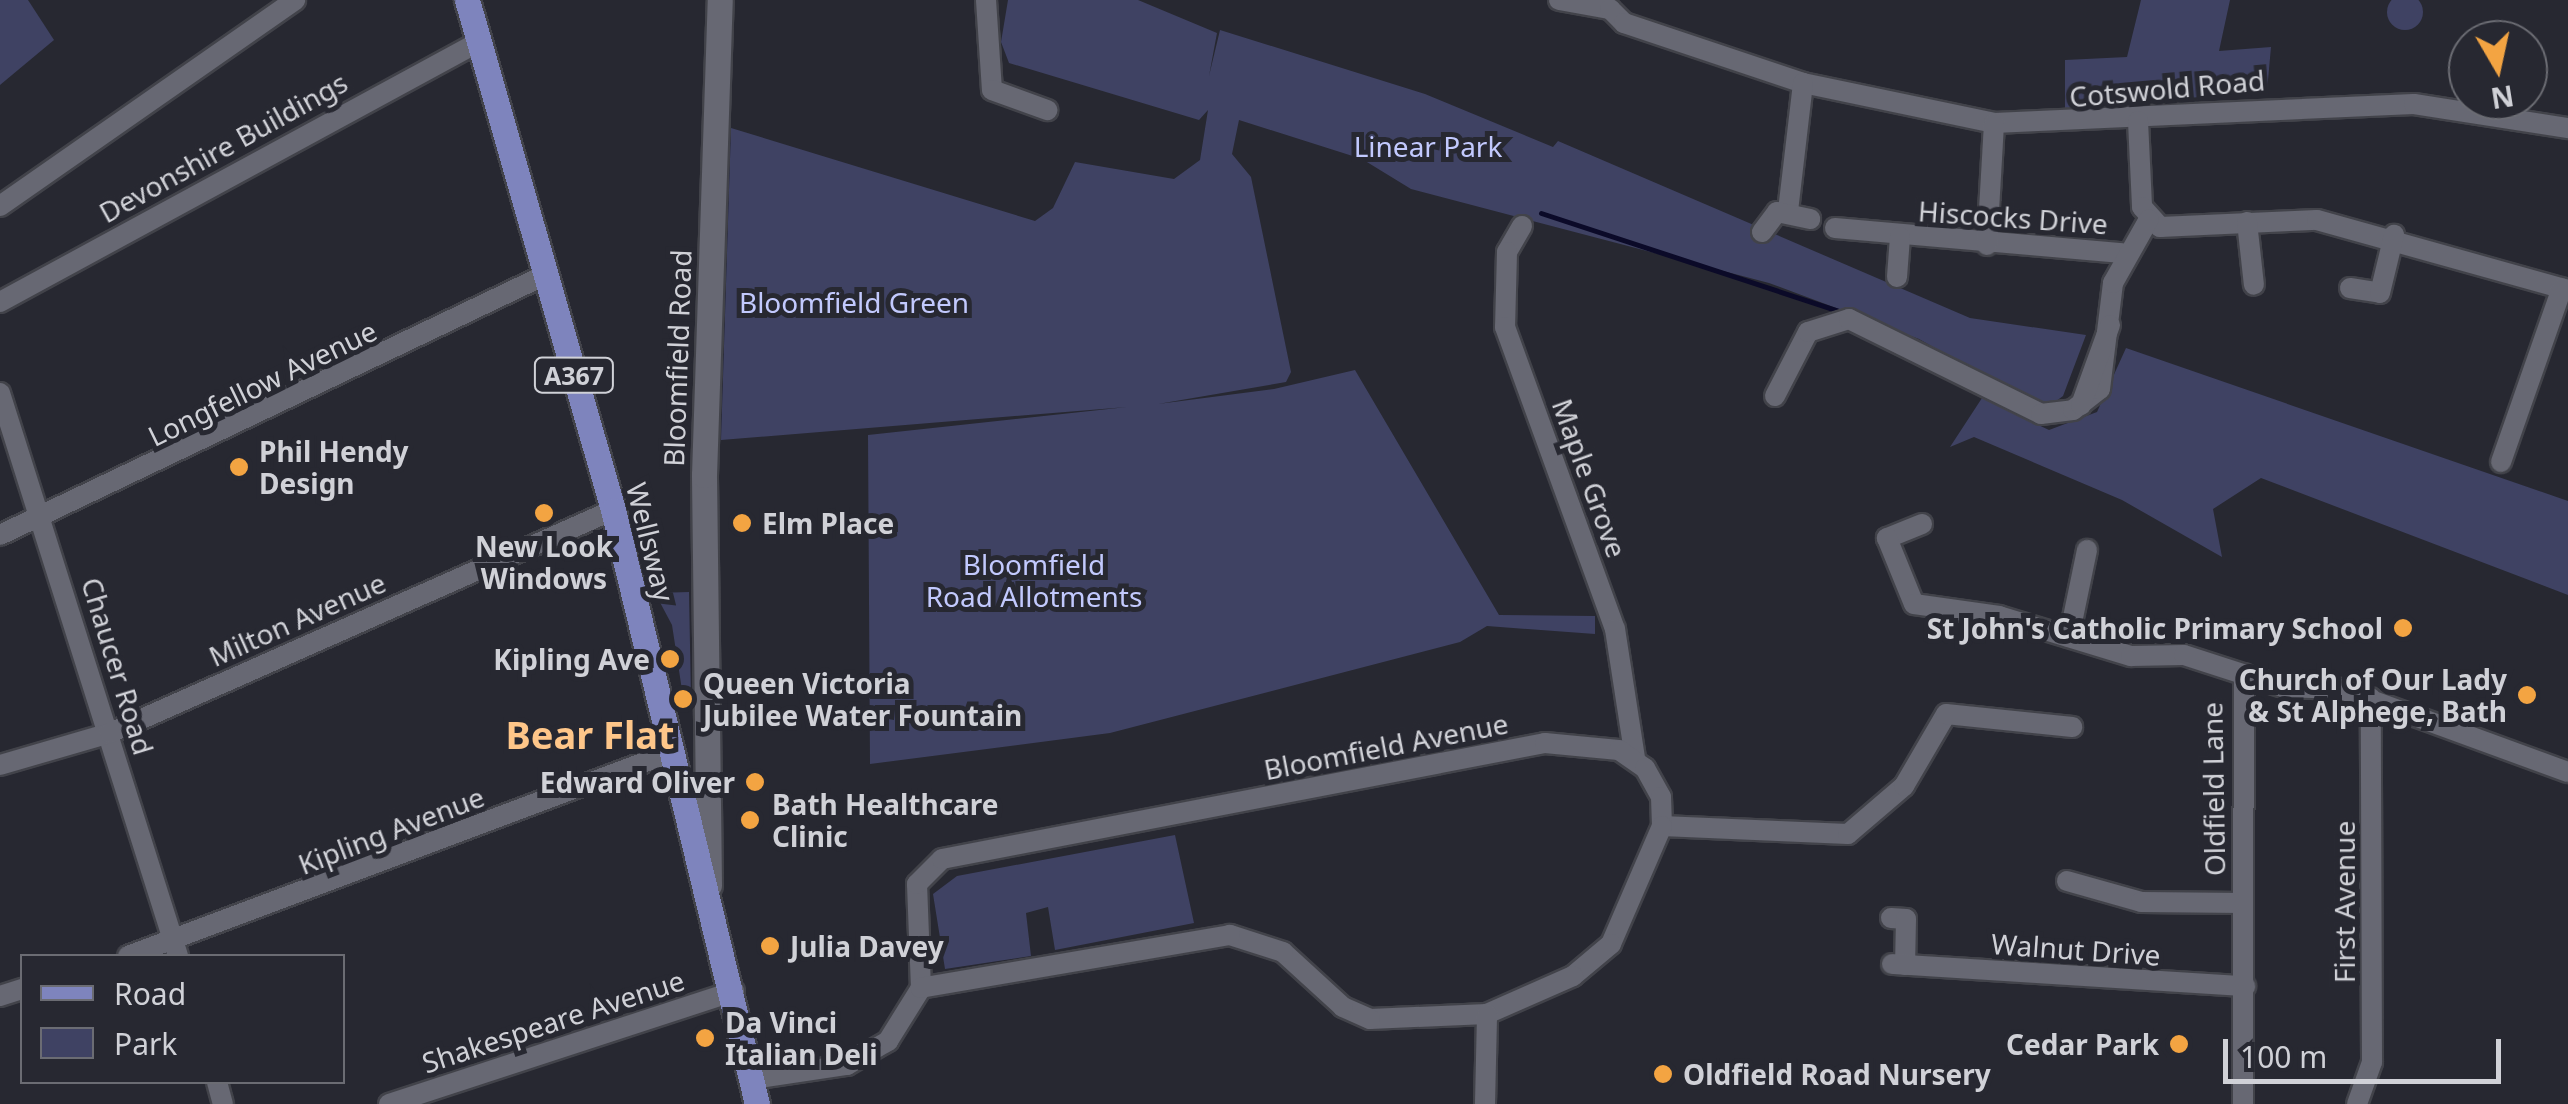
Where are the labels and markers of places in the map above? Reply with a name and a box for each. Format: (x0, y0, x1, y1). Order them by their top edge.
place label: Phil Hendy Design (259, 434, 409, 500)
marker: Phil Hendy Design (228, 456, 250, 478)
marker: New Look Windows (533, 502, 555, 524)
place label: Elm Place (762, 506, 894, 540)
marker: Elm Place (731, 512, 753, 534)
place label: New Look Windows (475, 529, 613, 595)
place label: St John's Catholic Primary School (1927, 611, 2383, 645)
marker: St John's Catholic Primary School (2392, 617, 2414, 639)
place label: Kipling Ave (493, 642, 650, 676)
marker: Kipling Ave (659, 648, 681, 670)
place label: Church of Our Lady & St Alphege, Bath (2239, 662, 2507, 728)
place label: Queen Victoria Jubilee Water Fountain (703, 666, 1022, 732)
marker: Church of Our Lady & St Alphege, Bath (2516, 684, 2538, 706)
marker: Queen Victoria Jubilee Water Fountain (672, 688, 694, 710)
place label: Edward Oliver (540, 765, 735, 799)
marker: Edward Oliver (744, 771, 766, 793)
place label: Bath Healthcare Clinic (772, 787, 999, 853)
marker: Bath Healthcare Clinic (737, 807, 763, 833)
place label: Julia Davey (790, 929, 944, 963)
marker: Julia Davey (759, 935, 781, 957)
place label: Da Vinci Italian Deli (725, 1005, 878, 1071)
marker: Da Vinci Italian Deli (694, 1027, 716, 1049)
place label: Cedar Park (2006, 1027, 2159, 1061)
marker: Cedar Park (2168, 1033, 2190, 1055)
place label: Oldfield Road Nursery (1683, 1057, 1991, 1091)
marker: Oldfield Road Nursery (1652, 1063, 1674, 1085)

